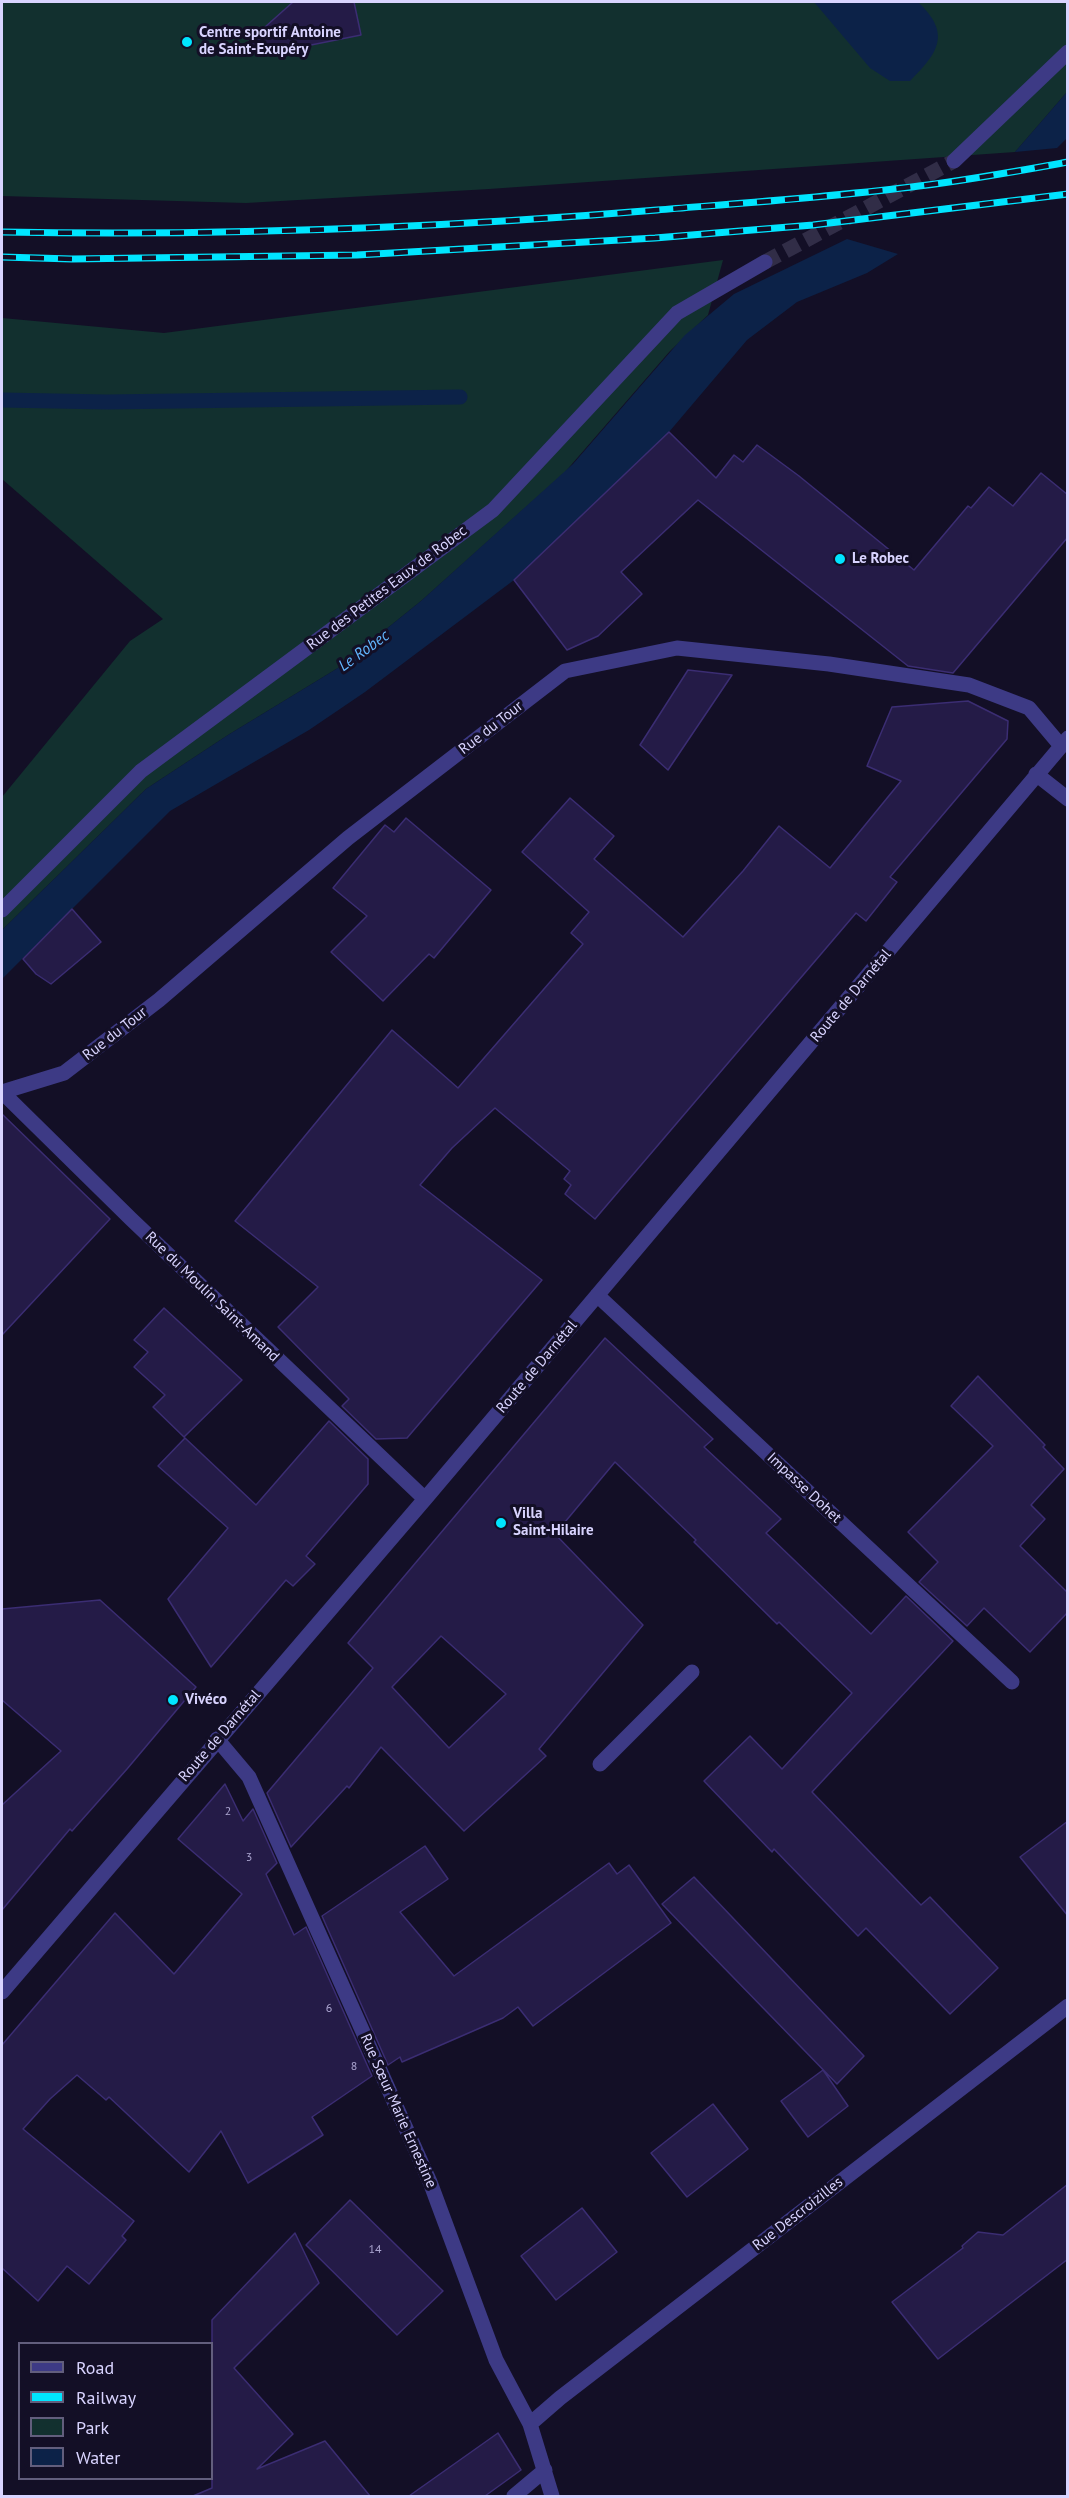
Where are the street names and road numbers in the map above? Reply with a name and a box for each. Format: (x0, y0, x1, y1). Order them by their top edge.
street label: Rue des Petites Eaux de Robec (304, 522, 470, 654)
street label: Rue du Tour (455, 697, 527, 759)
street label: Route de Darnétal (807, 946, 895, 1046)
street label: Rue du Tour (79, 1003, 151, 1065)
street label: Rue du Moulin Saint-Amand (141, 1228, 283, 1366)
street label: Route de Darnétal (493, 1317, 581, 1417)
street label: Impasse Dohet (763, 1449, 845, 1527)
street label: Route de Darnétal (175, 1686, 265, 1786)
street label: Rue Sœur Marie Ernestine (356, 2031, 440, 2191)
street label: Rue Descroizilles (749, 2173, 847, 2255)

